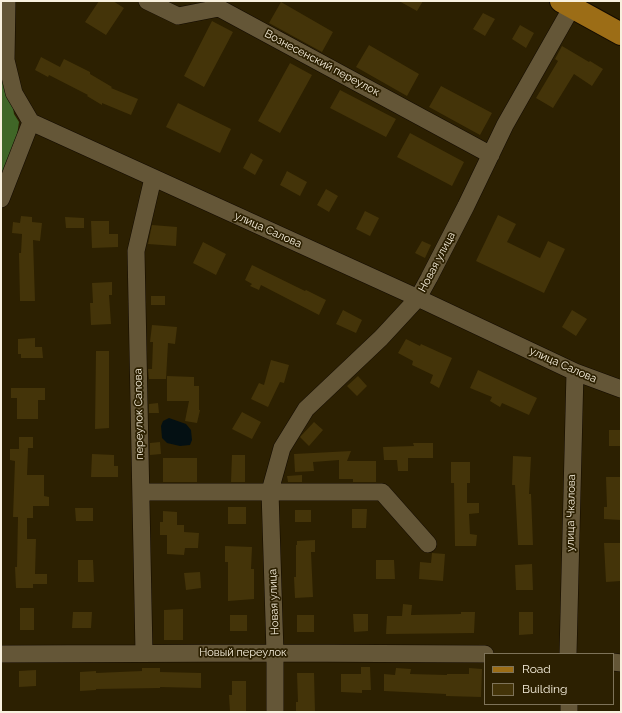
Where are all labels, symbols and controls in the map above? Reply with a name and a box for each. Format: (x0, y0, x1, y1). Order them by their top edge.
street label: Вознесенский переулок (262, 27, 382, 99)
street label: улица Салова (232, 209, 304, 251)
street label: Новая улица (416, 230, 458, 294)
street label: улица Салова (527, 344, 599, 386)
street label: переулок Салова (132, 368, 146, 460)
street label: улица Чкалова (564, 474, 578, 552)
street label: Новая улица (266, 569, 282, 635)
street label: Новый переулок (199, 646, 287, 660)
legend (484, 653, 614, 705)
text: Road (522, 662, 551, 676)
text: Building (522, 682, 568, 696)

